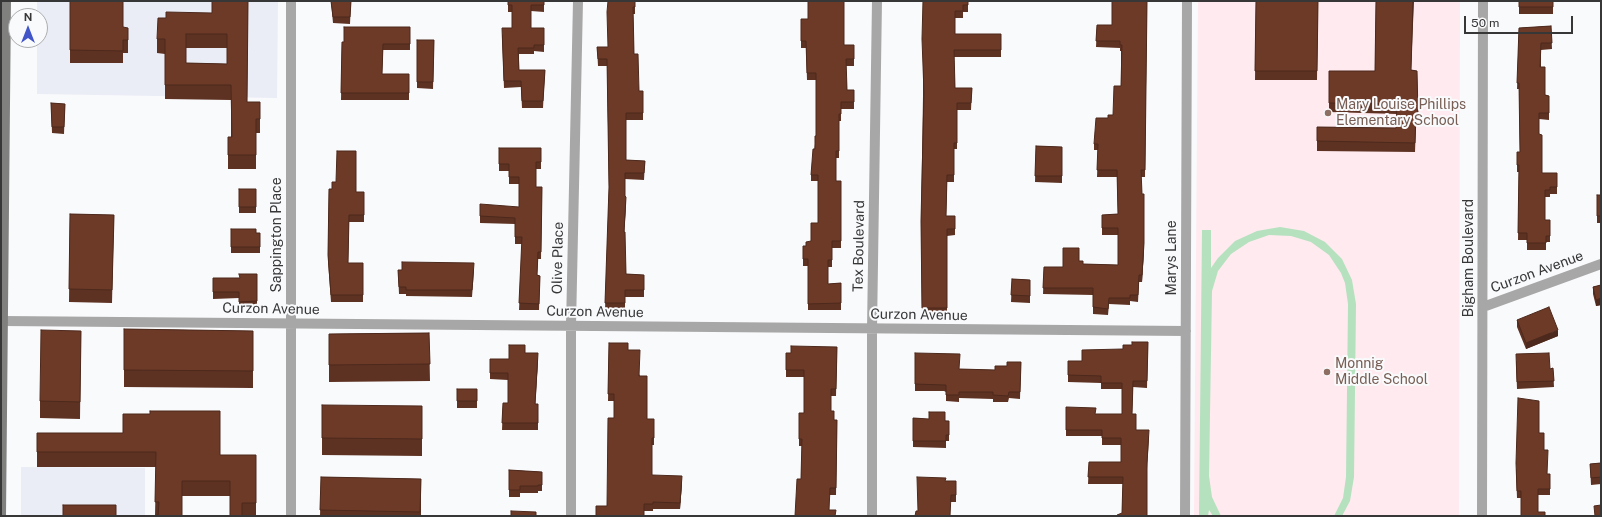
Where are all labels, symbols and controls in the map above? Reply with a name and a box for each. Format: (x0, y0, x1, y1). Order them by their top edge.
north arrow (8, 8, 48, 48)
scale bar (1466, 8, 1575, 34)
text: N (24, 11, 32, 23)
text: 50 m (1471, 16, 1499, 30)
place label: Mary Louise Phillips Elementary School (1336, 97, 1466, 130)
marker: Mary Louise Phillips Elementary School (1323, 108, 1333, 118)
street label: Sappington Place (269, 177, 285, 293)
street label: Bigham Boulevard (1461, 199, 1477, 317)
street label: Tex Boulevard (850, 200, 868, 292)
street label: Marys Lane (1164, 220, 1180, 296)
street label: Olive Place (549, 222, 567, 294)
street label: Curzon Avenue (1488, 247, 1586, 297)
street label: Curzon Avenue (222, 300, 320, 318)
street label: Curzon Avenue (546, 303, 644, 321)
street label: Curzon Avenue (870, 306, 968, 324)
place label: Monnig Middle School (1335, 356, 1428, 388)
marker: Monnig Middle School (1322, 367, 1332, 377)

